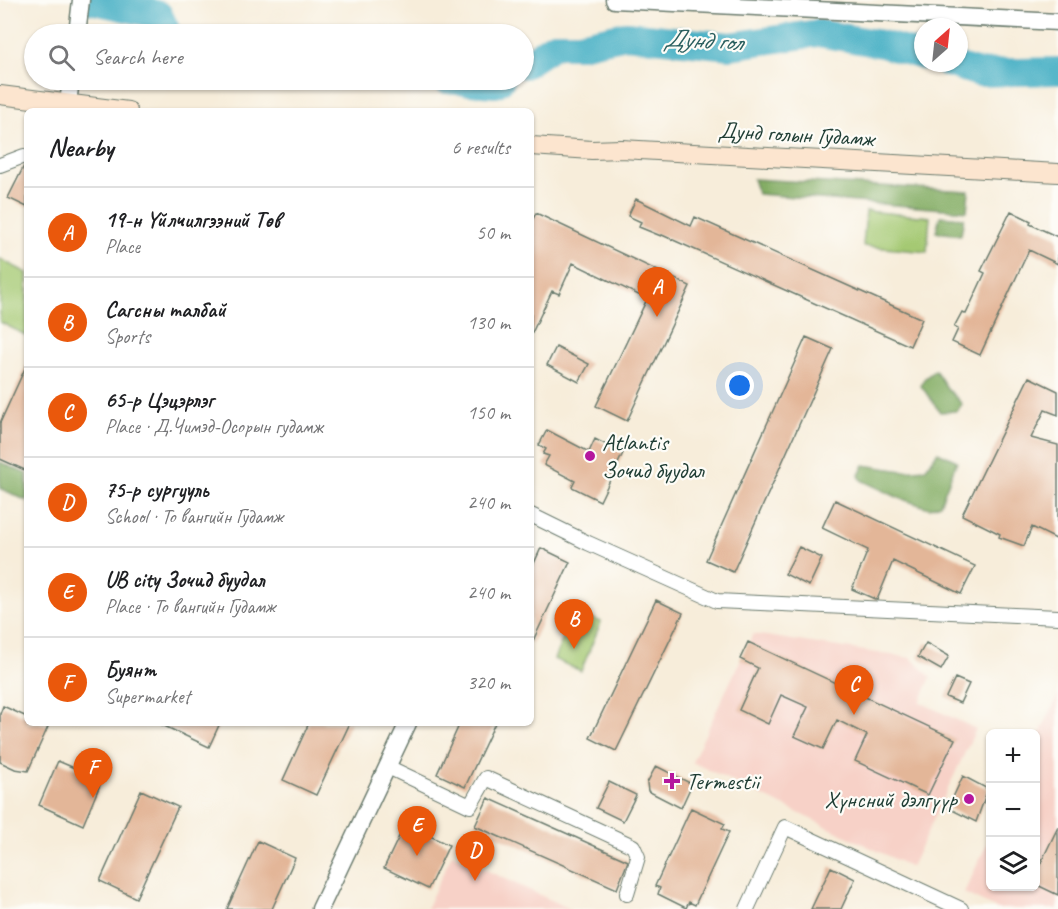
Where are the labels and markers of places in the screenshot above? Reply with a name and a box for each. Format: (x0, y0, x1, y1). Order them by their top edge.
pin: A (638, 268, 676, 317)
place label: Atlantis Зочид буудал (602, 427, 705, 485)
marker: Atlantis Зочид буудал (583, 449, 597, 463)
pin: B (554, 600, 594, 649)
pin: C (834, 666, 874, 715)
pin: F (74, 748, 112, 798)
place label: Termestii (686, 766, 761, 796)
marker: Termestii (663, 772, 681, 790)
place label: Хүнсний дэлгүүр (825, 784, 958, 814)
marker: Хүнсний дэлгүүр (962, 792, 976, 806)
pin: E (398, 806, 436, 856)
pin: D (456, 832, 494, 881)

